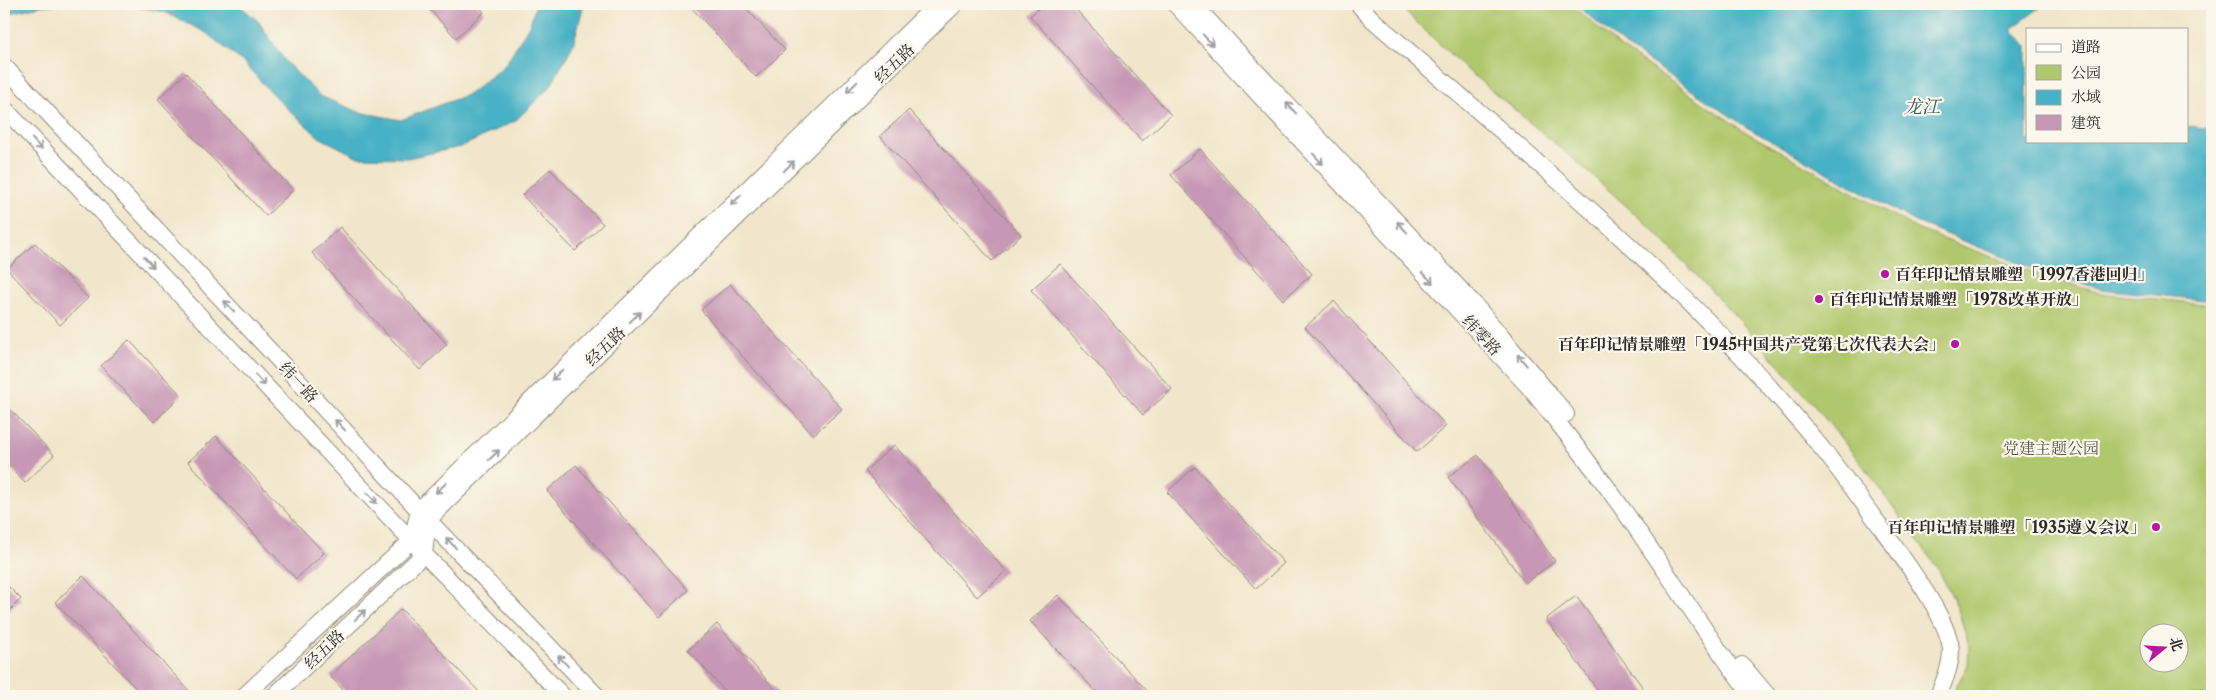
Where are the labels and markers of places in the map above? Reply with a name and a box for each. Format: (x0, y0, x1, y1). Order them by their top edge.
place label: 百年印记情景雕塑「1997香港回归」 (1895, 264, 2154, 284)
marker: 百年印记情景雕塑「1997香港回归」 (1879, 268, 1891, 280)
place label: 百年印记情景雕塑「1978改革开放」 (1829, 289, 2088, 309)
marker: 百年印记情景雕塑「1978改革开放」 (1813, 293, 1825, 305)
place label: 百年印记情景雕塑「1945中国共产党第七次代表大会」 (1558, 334, 1945, 354)
marker: 百年印记情景雕塑「1945中国共产党第七次代表大会」 (1949, 338, 1961, 350)
place label: 百年印记情景雕塑「1935遵义会议」 (1887, 517, 2146, 537)
marker: 百年印记情景雕塑「1935遵义会议」 (2150, 521, 2162, 533)

